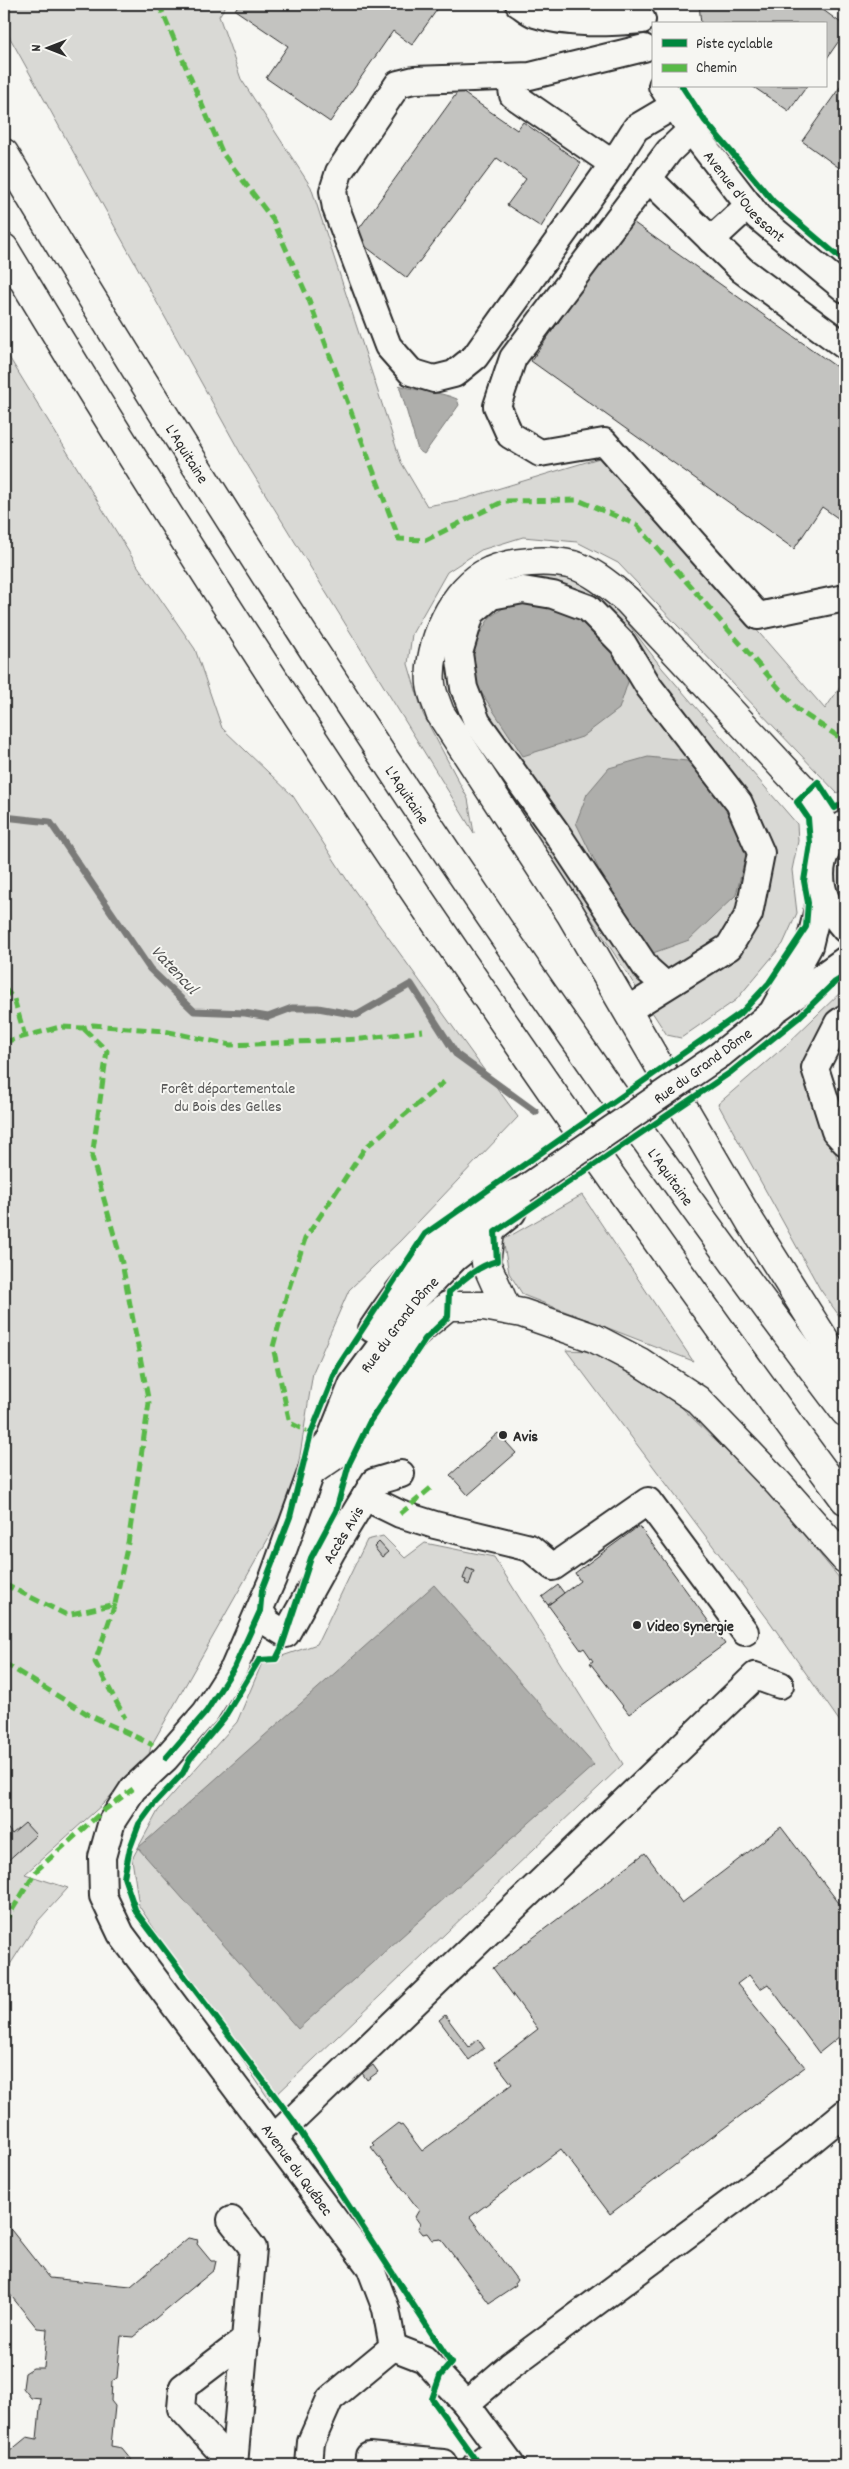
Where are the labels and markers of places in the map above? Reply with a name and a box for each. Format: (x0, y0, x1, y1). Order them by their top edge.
place label: Avis (513, 1426, 538, 1449)
marker: Avis (497, 1429, 509, 1441)
place label: Video Synergie (647, 1616, 734, 1639)
marker: Video Synergie (631, 1619, 643, 1631)

